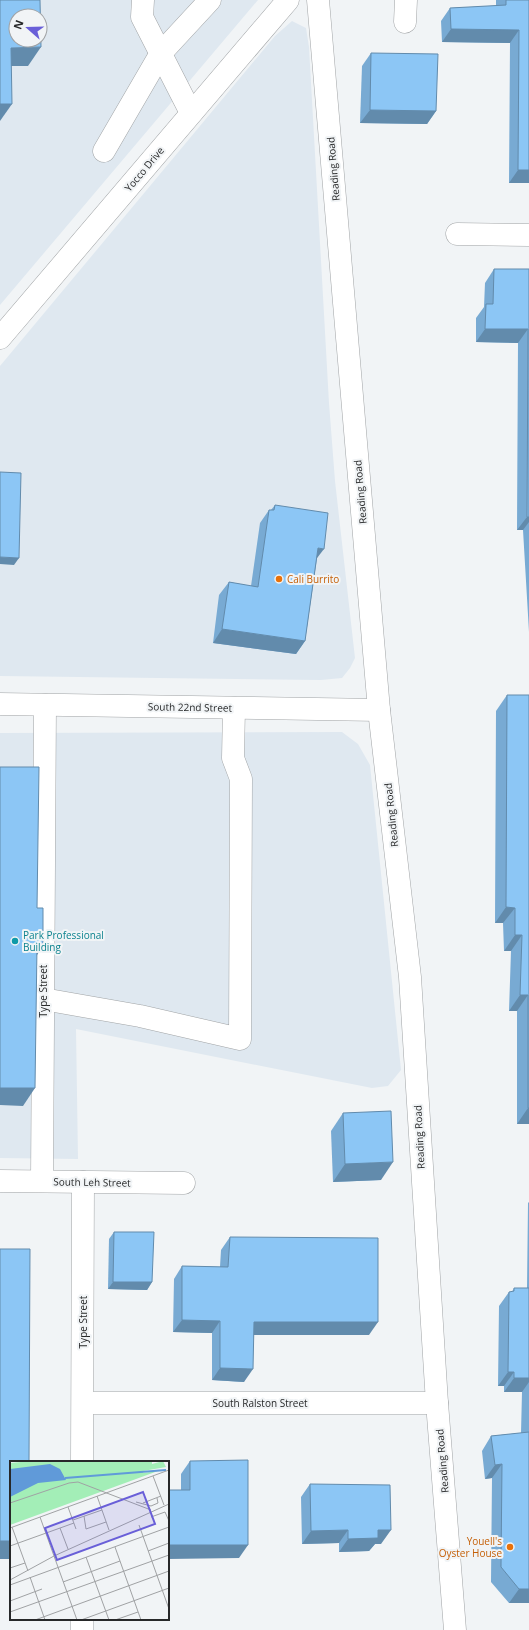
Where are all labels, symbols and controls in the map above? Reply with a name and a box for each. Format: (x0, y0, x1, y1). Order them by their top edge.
north arrow (8, 8, 48, 48)
text: N (10, 18, 27, 31)
street label: Reading Road (323, 137, 343, 201)
street label: Yocco Drive (121, 143, 167, 194)
street label: Reading Road (350, 460, 370, 524)
place label: Cali Burrito (287, 572, 339, 586)
marker: Cali Burrito (274, 574, 284, 584)
street label: South 22nd Street (148, 699, 233, 715)
street label: Reading Road (381, 782, 401, 848)
place label: Park Professional Building (23, 928, 104, 954)
marker: Park Professional Building (10, 936, 20, 946)
street label: Type Street (36, 964, 50, 1017)
street label: Reading Road (410, 1105, 428, 1169)
street label: South Leh Street (53, 1174, 131, 1190)
street label: Type Street (76, 1295, 90, 1348)
street label: South Ralston Street (212, 1396, 308, 1410)
street label: Reading Road (432, 1429, 452, 1493)
inset map (10, 1461, 169, 1620)
place label: Youell's Oyster House (439, 1534, 502, 1560)
marker: Youell's Oyster House (505, 1542, 515, 1552)

